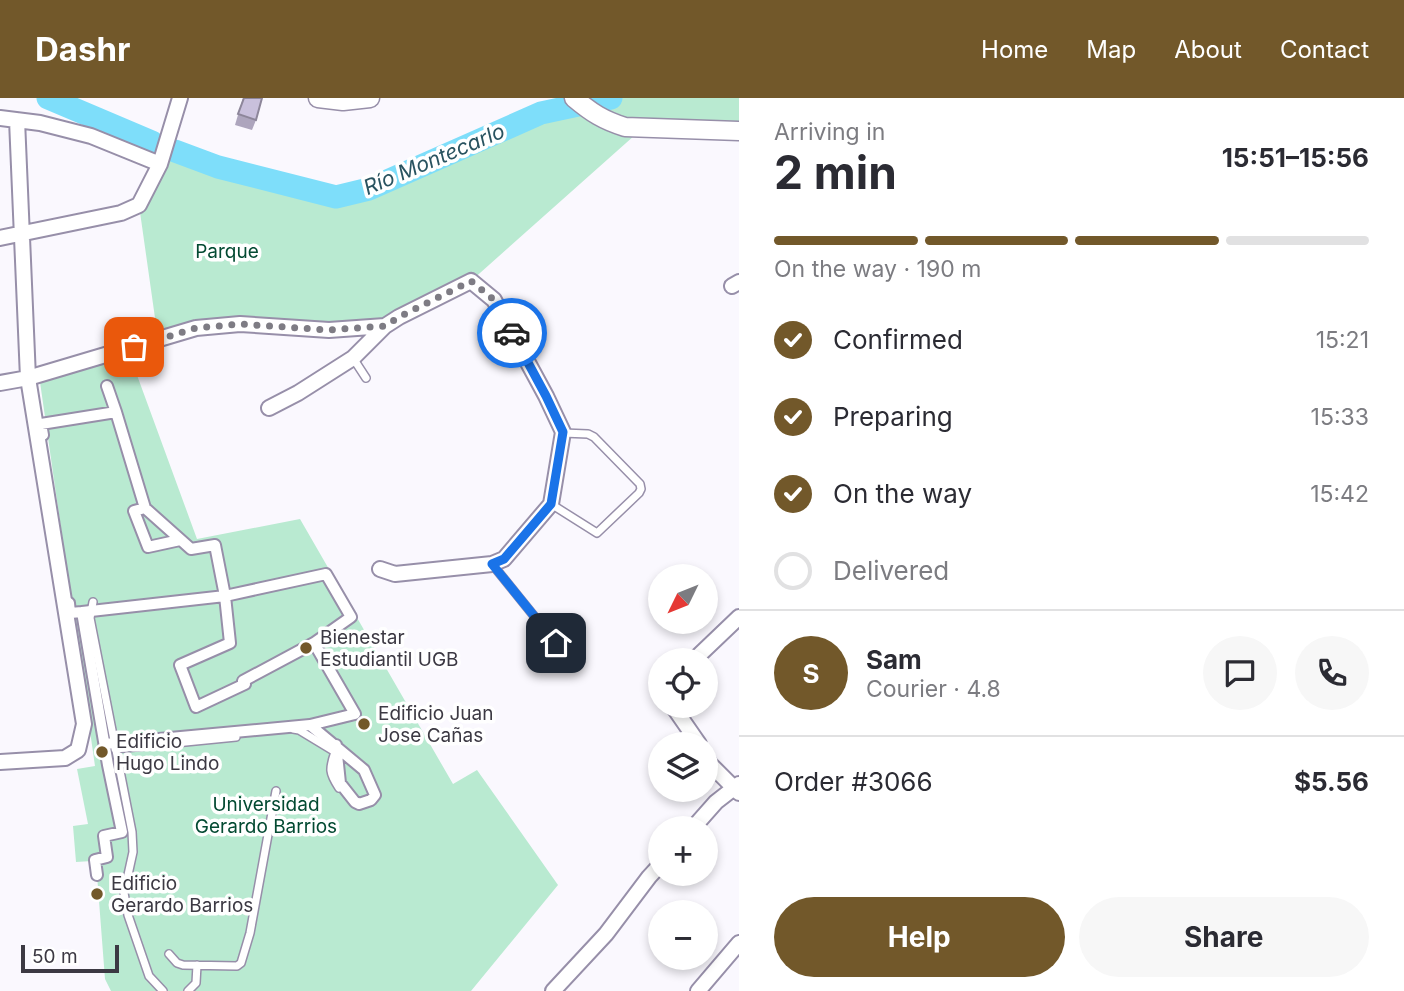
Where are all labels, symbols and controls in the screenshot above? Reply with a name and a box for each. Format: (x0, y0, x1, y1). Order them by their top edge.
text: Dashr (35, 29, 130, 69)
text: Home (981, 35, 1048, 64)
text: Map (1086, 35, 1136, 64)
text: About (1174, 35, 1242, 64)
text: Contact (1280, 35, 1369, 64)
water label: Río Montecarlo (360, 118, 508, 200)
text: Arriving in (774, 118, 885, 146)
text: 15:51–15:56 (1222, 142, 1369, 173)
text: 2 min (774, 144, 897, 200)
park label: Parque (195, 240, 259, 263)
text: On the way · 190 m (774, 255, 981, 283)
courier (477, 298, 547, 368)
icon: car (493, 314, 531, 352)
pin (104, 317, 164, 377)
icon: check (774, 321, 812, 359)
text: Confirmed (833, 324, 963, 355)
text: 15:21 (1316, 326, 1369, 354)
icon: bag (115, 328, 153, 366)
icon: check (774, 398, 812, 436)
text: Preparing (833, 401, 953, 432)
text: 15:33 (1311, 403, 1369, 431)
icon: check (774, 475, 812, 513)
text: On the way (833, 478, 972, 509)
text: 15:42 (1310, 480, 1369, 508)
text: Delivered (833, 555, 949, 586)
north arrow (648, 564, 718, 634)
map controls (648, 564, 718, 970)
pin (526, 613, 586, 673)
icon: home (537, 624, 575, 662)
place label: Bienestar Estudiantil UGB (320, 626, 459, 671)
button: chat (1203, 636, 1277, 710)
button: phone (1295, 636, 1369, 710)
marker: Bienestar Estudiantil UGB (298, 640, 314, 656)
text: Sam (866, 644, 922, 675)
button: locate (648, 648, 718, 718)
text: S (802, 658, 820, 689)
text: Courier · 4.8 (866, 675, 1001, 703)
place label: Edificio Juan Jose Cañas (378, 702, 493, 747)
marker: Edificio Juan Jose Cañas (356, 716, 372, 732)
place label: Edificio Hugo Lindo (116, 730, 219, 775)
button: layers (648, 732, 718, 802)
marker: Edificio Hugo Lindo (94, 744, 110, 760)
text: Order #3066 (774, 766, 933, 797)
text: $5.56 (1294, 766, 1369, 797)
park label: Universidad Gerardo Barrios (195, 793, 337, 838)
button: + (648, 816, 718, 886)
place label: Edificio Gerardo Barrios (111, 872, 253, 917)
marker: Edificio Gerardo Barrios (89, 886, 105, 902)
button: Help (774, 897, 1065, 977)
button: Share (1079, 897, 1369, 977)
button: − (648, 900, 718, 970)
scale bar (21, 942, 119, 974)
text: 50 m (32, 945, 78, 968)

